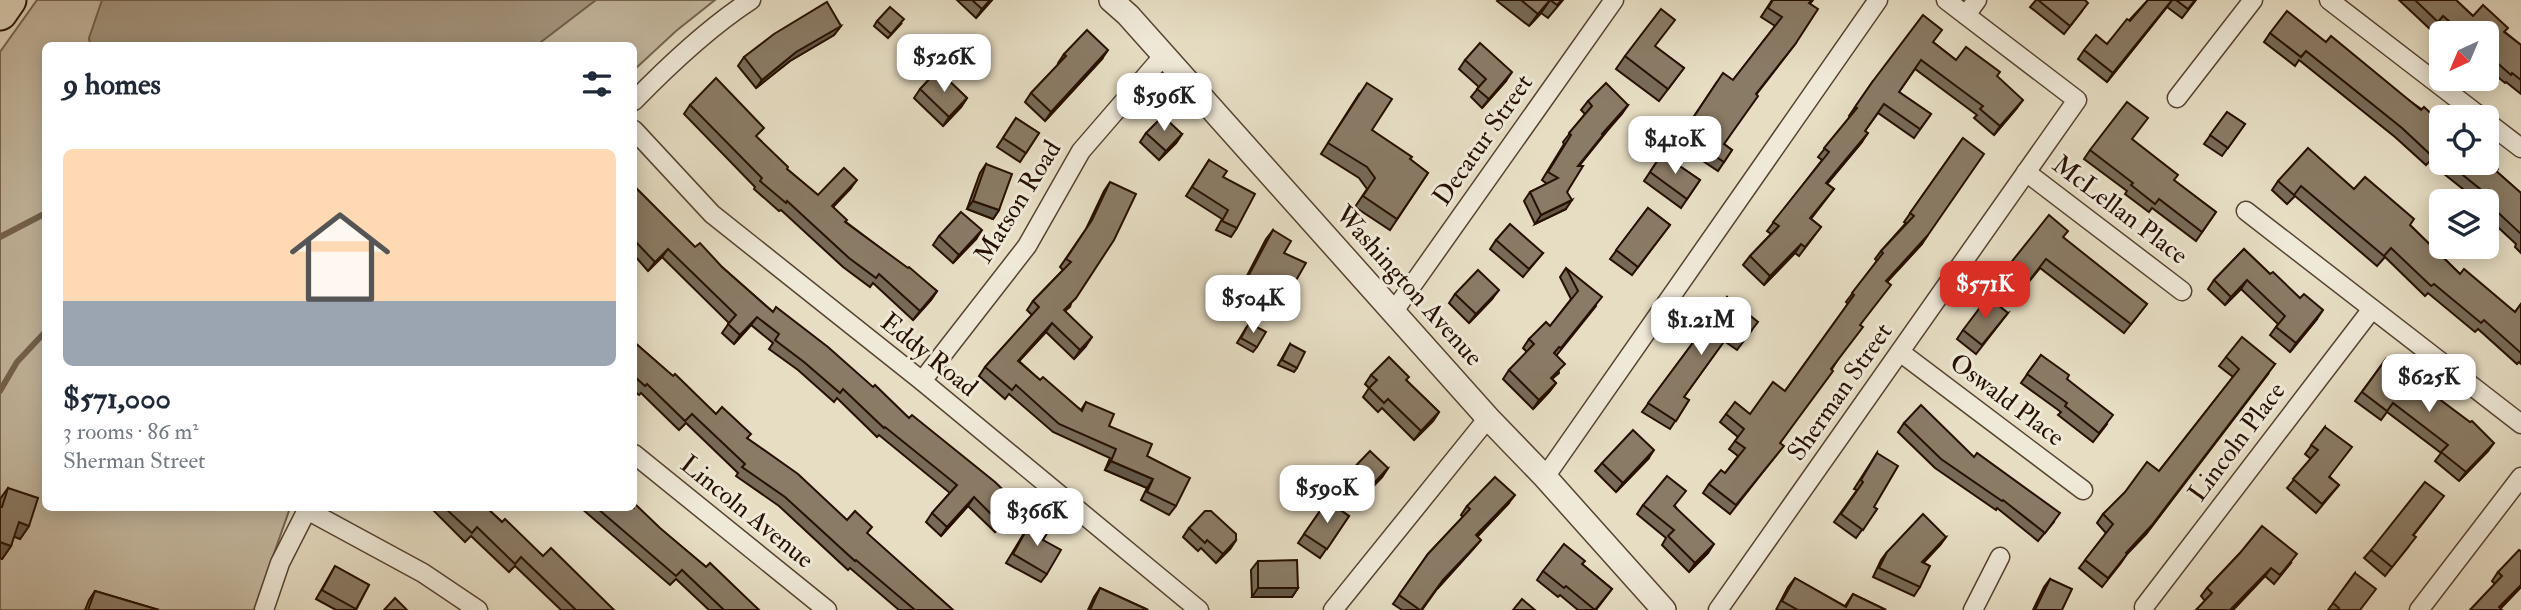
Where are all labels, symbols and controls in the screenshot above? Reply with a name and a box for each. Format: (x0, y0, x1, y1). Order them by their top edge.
north arrow (2429, 21, 2499, 91)
map controls (2429, 21, 2499, 259)
pin: $526K (895, 34, 993, 94)
text: $526K (913, 42, 975, 71)
icon: filters (578, 65, 616, 103)
text: 9 homes (63, 66, 161, 103)
street label: Decatur Street (1426, 68, 1540, 212)
pin: $596K (1115, 74, 1213, 133)
text: $596K (1133, 81, 1195, 110)
button: locate (2429, 105, 2499, 175)
pin: $410K (1626, 116, 1724, 176)
text: $410K (1644, 124, 1706, 153)
street label: Matson Road (968, 135, 1068, 269)
street label: McLellan Place (2046, 149, 2194, 271)
button: layers (2429, 189, 2499, 259)
icon: home (277, 194, 403, 320)
street label: Washington Avenue (1328, 198, 1490, 373)
pin: $571K (1936, 262, 2034, 321)
text: $571K (1956, 269, 2014, 298)
pin: $504K (1204, 276, 1302, 335)
text: $504K (1221, 283, 1285, 312)
pin: $1.21M (1644, 298, 1758, 357)
text: $1.21M (1667, 305, 1735, 334)
street label: Eddy Road (874, 306, 984, 404)
street label: Sherman Street (1781, 317, 1899, 467)
street label: Oswald Place (1943, 346, 2071, 454)
pin: $625K (2380, 354, 2478, 414)
text: $625K (2398, 362, 2460, 391)
street label: Lincoln Place (2182, 376, 2292, 508)
text: $571,000 (63, 380, 171, 417)
text: 3 rooms · 86 m² (63, 417, 199, 446)
text: Sherman Street (63, 446, 205, 475)
street label: Lincoln Avenue (674, 448, 820, 576)
pin: $590K (1278, 466, 1376, 525)
text: $590K (1296, 473, 1358, 502)
pin: $366K (988, 489, 1086, 548)
text: $366K (1006, 496, 1068, 525)

